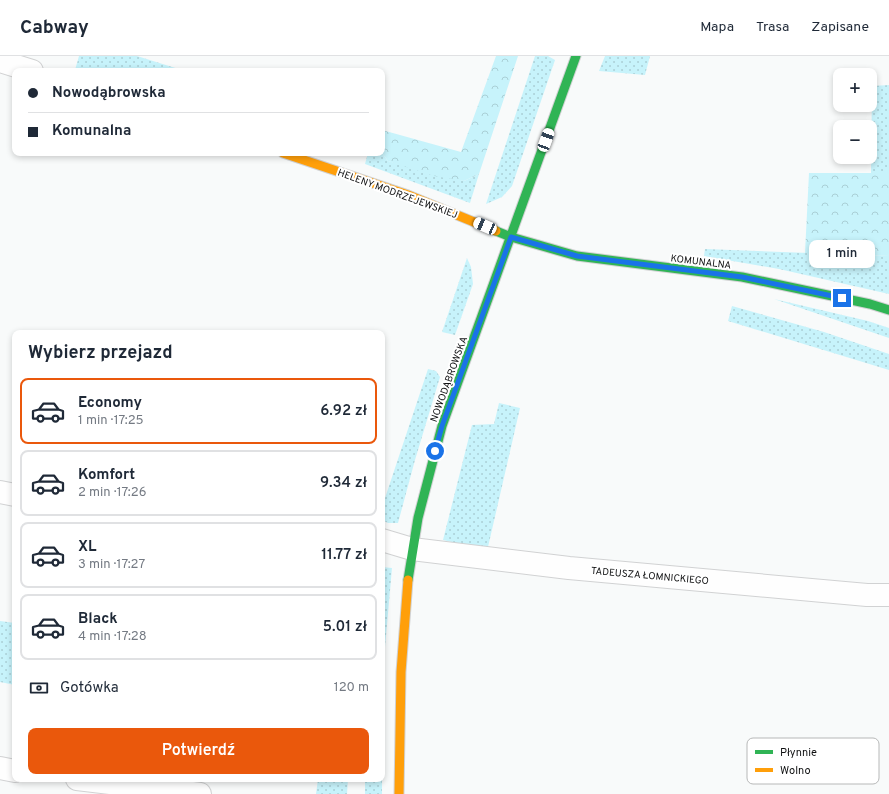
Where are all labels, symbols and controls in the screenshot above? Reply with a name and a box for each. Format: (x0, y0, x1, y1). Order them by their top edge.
text: Cabway (20, 16, 89, 40)
text: Mapa (700, 19, 734, 36)
text: Trasa (756, 19, 789, 36)
text: Zapisane (811, 19, 869, 36)
map controls (833, 68, 877, 164)
button: + (833, 68, 877, 112)
text: Nowodąbrowska (52, 84, 166, 103)
button: − (833, 120, 877, 164)
text: Komunalna (52, 122, 131, 141)
car (536, 127, 556, 153)
street label: HELENY MODRZEJEWSKIEJ (336, 167, 459, 222)
car (472, 216, 498, 236)
callout: 1 min (809, 240, 875, 268)
text: 1 min (827, 246, 857, 262)
street label: KOMUNALNA (670, 252, 732, 273)
route end (833, 289, 851, 307)
street label: NOWODĄBROWSKA (428, 335, 471, 424)
text: Wybierz przejazd (28, 342, 173, 365)
icon: car (30, 393, 66, 429)
text: Economy (78, 394, 142, 413)
text: 6.92 zł (320, 402, 367, 421)
text: 1 min · 17:25 (78, 413, 144, 429)
route start (426, 442, 444, 460)
icon: car (30, 465, 66, 501)
text: Komfort (78, 466, 135, 485)
text: 9.34 zł (320, 474, 367, 493)
text: 2 min · 17:26 (78, 485, 146, 501)
icon: car (30, 537, 66, 573)
text: XL (78, 538, 96, 557)
text: 11.77 zł (321, 546, 367, 565)
text: 3 min · 17:27 (78, 557, 145, 573)
street label: TADEUSZA ŁOMNICKIEGO (590, 565, 709, 588)
icon: car (30, 609, 66, 645)
text: Black (78, 610, 118, 629)
text: 5.01 zł (323, 618, 367, 637)
text: 4 min · 17:28 (78, 629, 147, 645)
icon: cash (28, 677, 50, 699)
text: Gotówka (60, 679, 119, 698)
text: 120 m (334, 680, 369, 696)
button: Potwierdź (28, 728, 369, 774)
legend (747, 738, 879, 784)
text: Płynnie (780, 746, 817, 760)
text: Wolno (780, 764, 811, 778)

